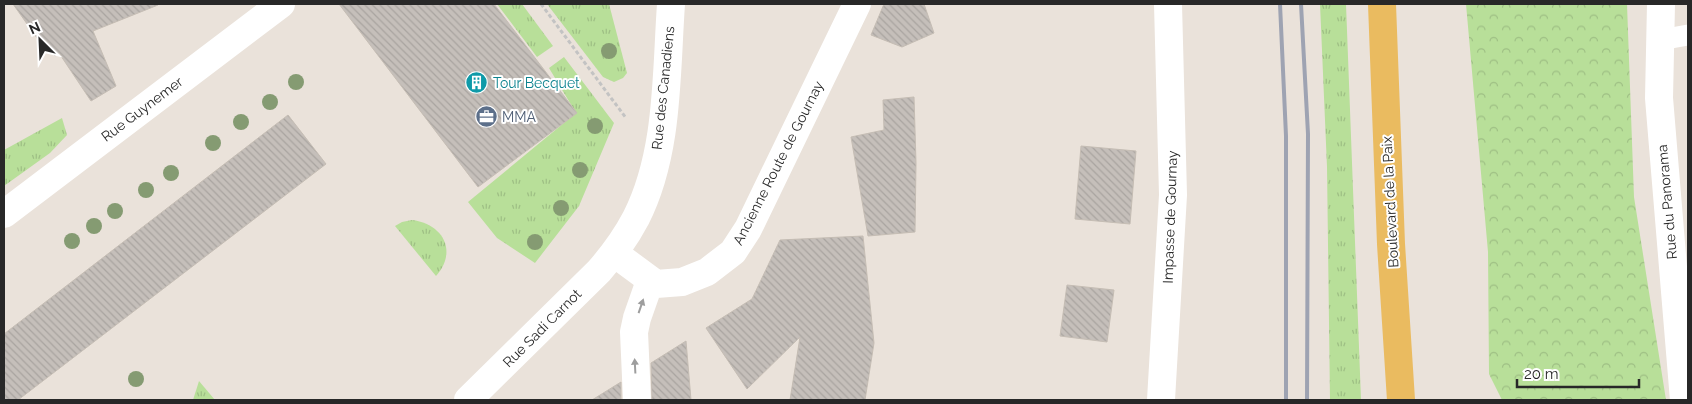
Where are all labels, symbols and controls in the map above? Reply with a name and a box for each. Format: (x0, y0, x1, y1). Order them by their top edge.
north arrow (15, 15, 65, 65)
text: N (27, 19, 43, 38)
street label: Rue des Canadiens (649, 25, 677, 151)
building icon: Tour Becquet (465, 71, 489, 95)
street label: Rue Guynemer (98, 73, 186, 145)
place label: Tour Becquet (493, 75, 580, 91)
street label: Ancienne Route de Gournay (730, 78, 827, 248)
office icon: MMA (474, 105, 498, 129)
place label: MMA (502, 109, 537, 125)
street label: Boulevard de la Paix (1379, 136, 1401, 268)
street label: Rue du Panorama (1654, 144, 1680, 260)
street label: Impasse de Gournay (1160, 150, 1180, 284)
street label: Rue Sadi Carnot (500, 285, 585, 370)
one-way arrow (637, 298, 645, 313)
scale bar (1517, 356, 1640, 388)
one-way arrow (631, 358, 639, 374)
text: 20 m (1524, 365, 1559, 383)

